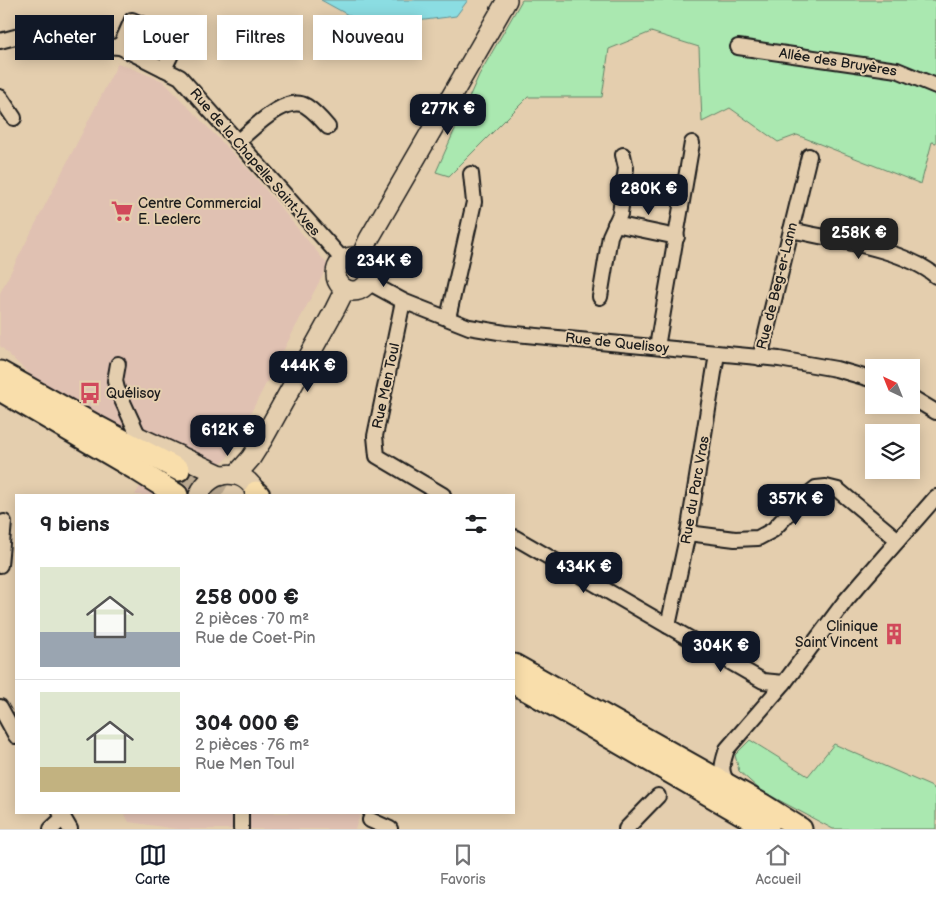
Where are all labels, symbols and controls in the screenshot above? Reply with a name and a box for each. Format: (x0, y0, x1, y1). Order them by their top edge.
chip: Acheter (15, 15, 114, 60)
chip: Louer (124, 15, 207, 60)
chip: Filtres (217, 15, 303, 60)
chip: Nouveau (313, 15, 422, 60)
street label: Allée des Bruyères (778, 44, 898, 80)
street label: Rue de la Chapelle Saint-Yves (186, 85, 324, 239)
pin: 277K € (407, 94, 489, 136)
text: 277K € (421, 100, 475, 119)
pin: 280K € (608, 174, 690, 216)
text: 280K € (621, 180, 677, 199)
place label: Centre Commercial E. Leclerc (138, 195, 261, 228)
supermarket icon: Centre Commercial E. Leclerc (109, 198, 135, 224)
pin: 258K € (818, 218, 900, 260)
street label: Rue de Beg-er-Lann (753, 221, 801, 351)
text: 258K € (831, 224, 887, 243)
pin: 234K € (343, 246, 425, 288)
text: 234K € (356, 252, 412, 271)
street label: Rue de Quelisoy (564, 329, 670, 357)
street label: Rue Men Toul (369, 342, 403, 430)
pin: 444K € (267, 350, 349, 393)
text: 444K € (280, 357, 336, 376)
north arrow (865, 359, 920, 414)
map controls (865, 359, 920, 479)
bus stop icon: Quélisoy (77, 380, 103, 406)
place label: Quélisoy (106, 385, 161, 402)
pin: 612K € (187, 414, 269, 457)
text: 612K € (201, 421, 255, 440)
button: layers (865, 424, 920, 479)
street label: Rue du Parc Vras (677, 435, 713, 545)
pin: 357K € (755, 484, 837, 526)
text: 357K € (769, 490, 823, 509)
icon: filters (462, 510, 490, 538)
text: 9 biens (40, 512, 110, 537)
pin: 434K € (543, 552, 625, 594)
text: 434K € (556, 558, 612, 577)
text: 258 000 € (195, 585, 299, 610)
icon: home (80, 587, 140, 647)
text: 2 pièces · 70 m² (195, 610, 309, 629)
place label: Clinique Saint Vincent (795, 618, 879, 651)
building icon: Clinique Saint Vincent (881, 621, 907, 647)
text: Rue de Coet-Pin (195, 629, 316, 648)
pin: 304K € (680, 630, 762, 673)
text: 304K € (693, 637, 749, 656)
text: 304 000 € (195, 711, 299, 736)
icon: home (80, 712, 140, 772)
text: 2 pièces · 76 m² (195, 736, 309, 755)
text: Rue Men Toul (195, 755, 295, 774)
tab: Carte (135, 841, 170, 888)
tab: Favoris (440, 841, 486, 888)
tab: Accueil (755, 841, 801, 888)

